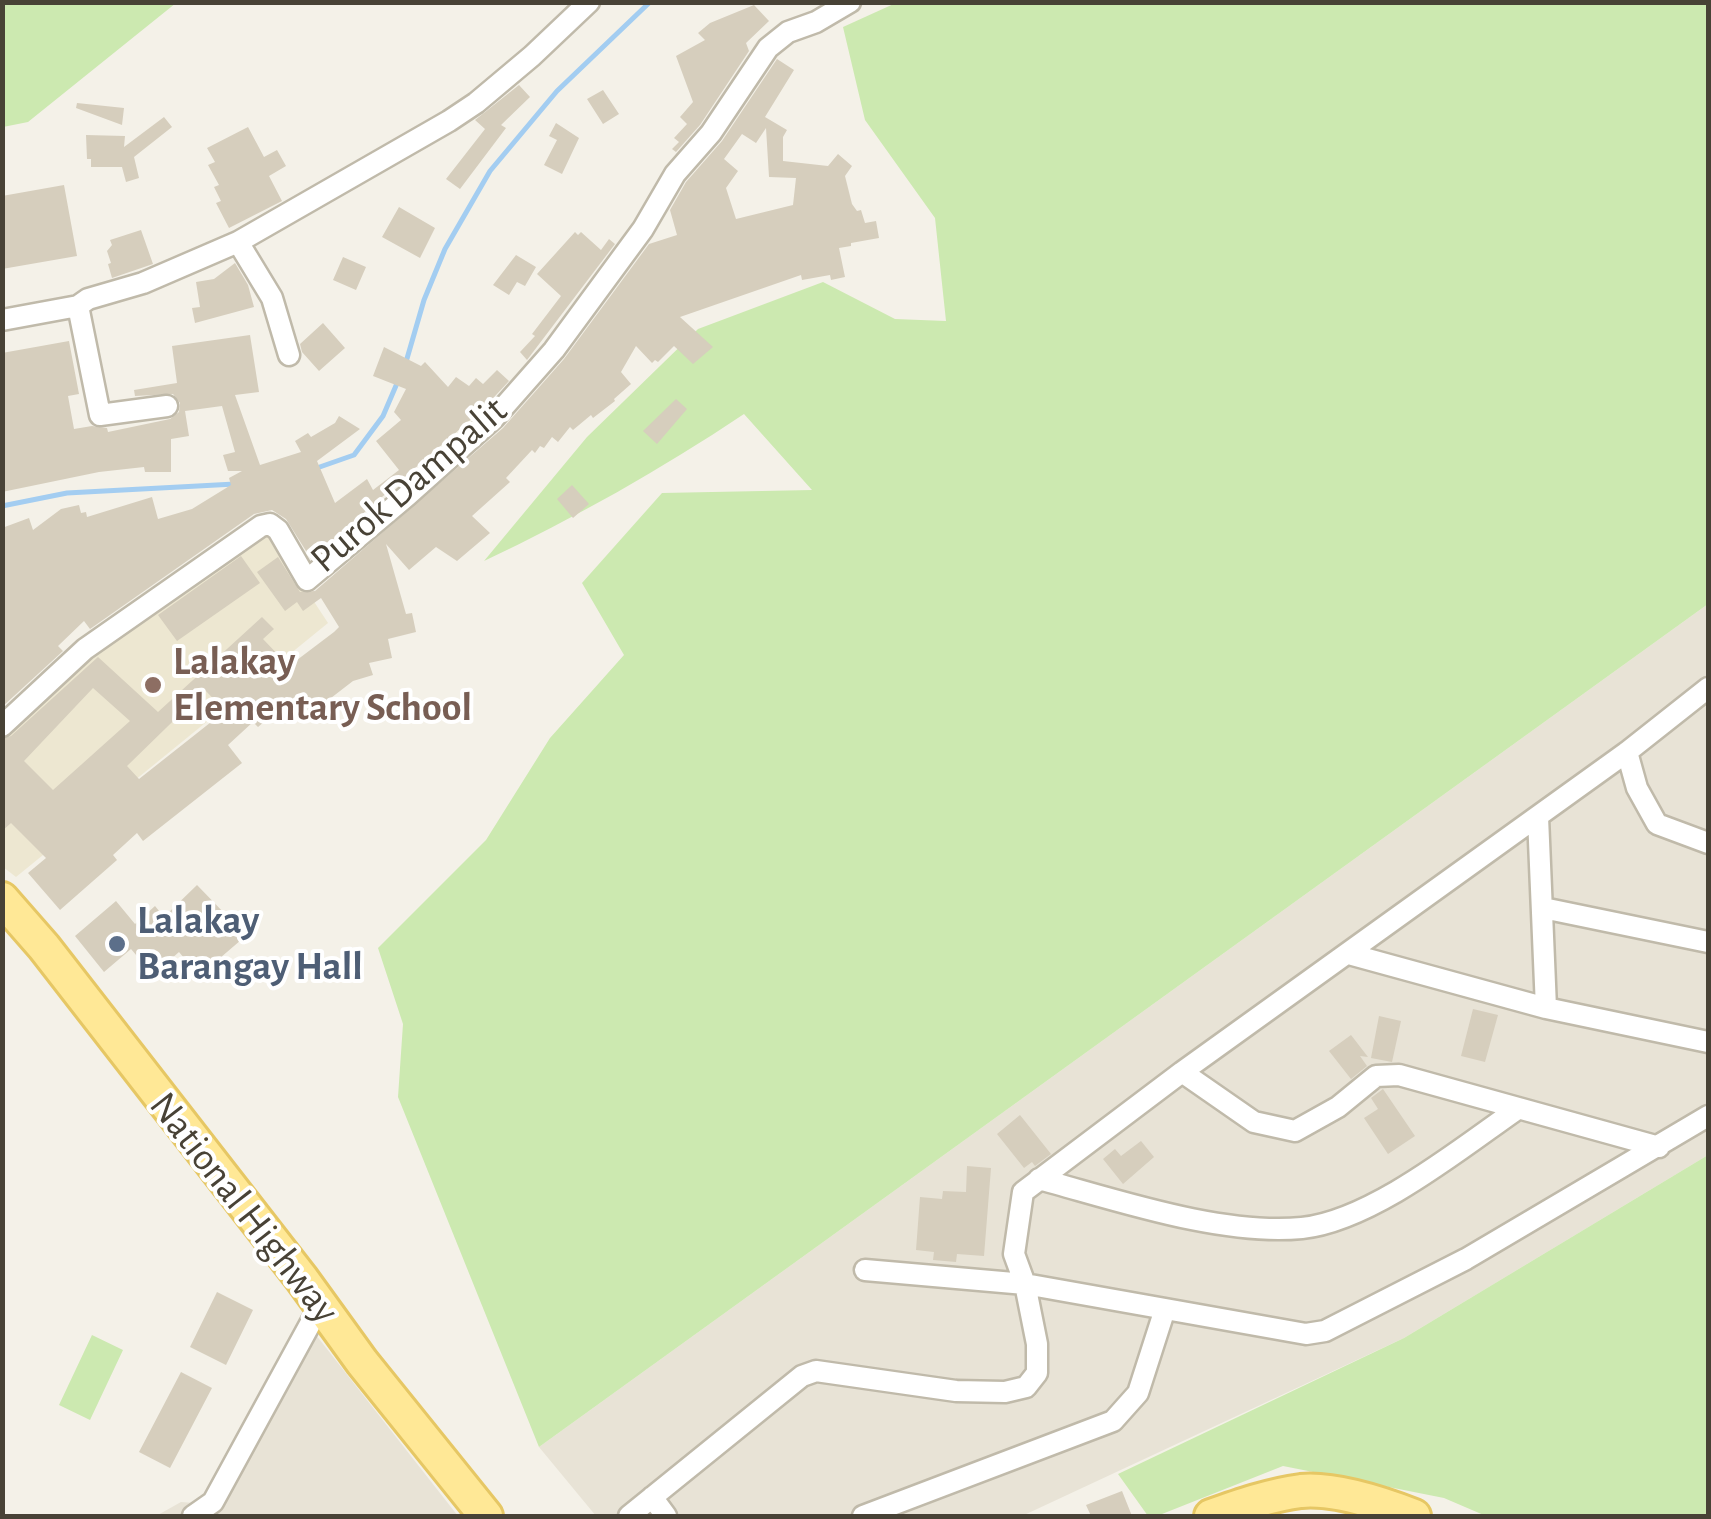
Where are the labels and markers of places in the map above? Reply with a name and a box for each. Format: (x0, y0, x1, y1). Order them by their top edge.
place label: Lalakay Elementary School (173, 638, 472, 732)
marker: Lalakay Elementary School (142, 674, 164, 696)
place label: Lalakay Barangay Hall (137, 897, 363, 991)
marker: Lalakay Barangay Hall (106, 933, 128, 955)

